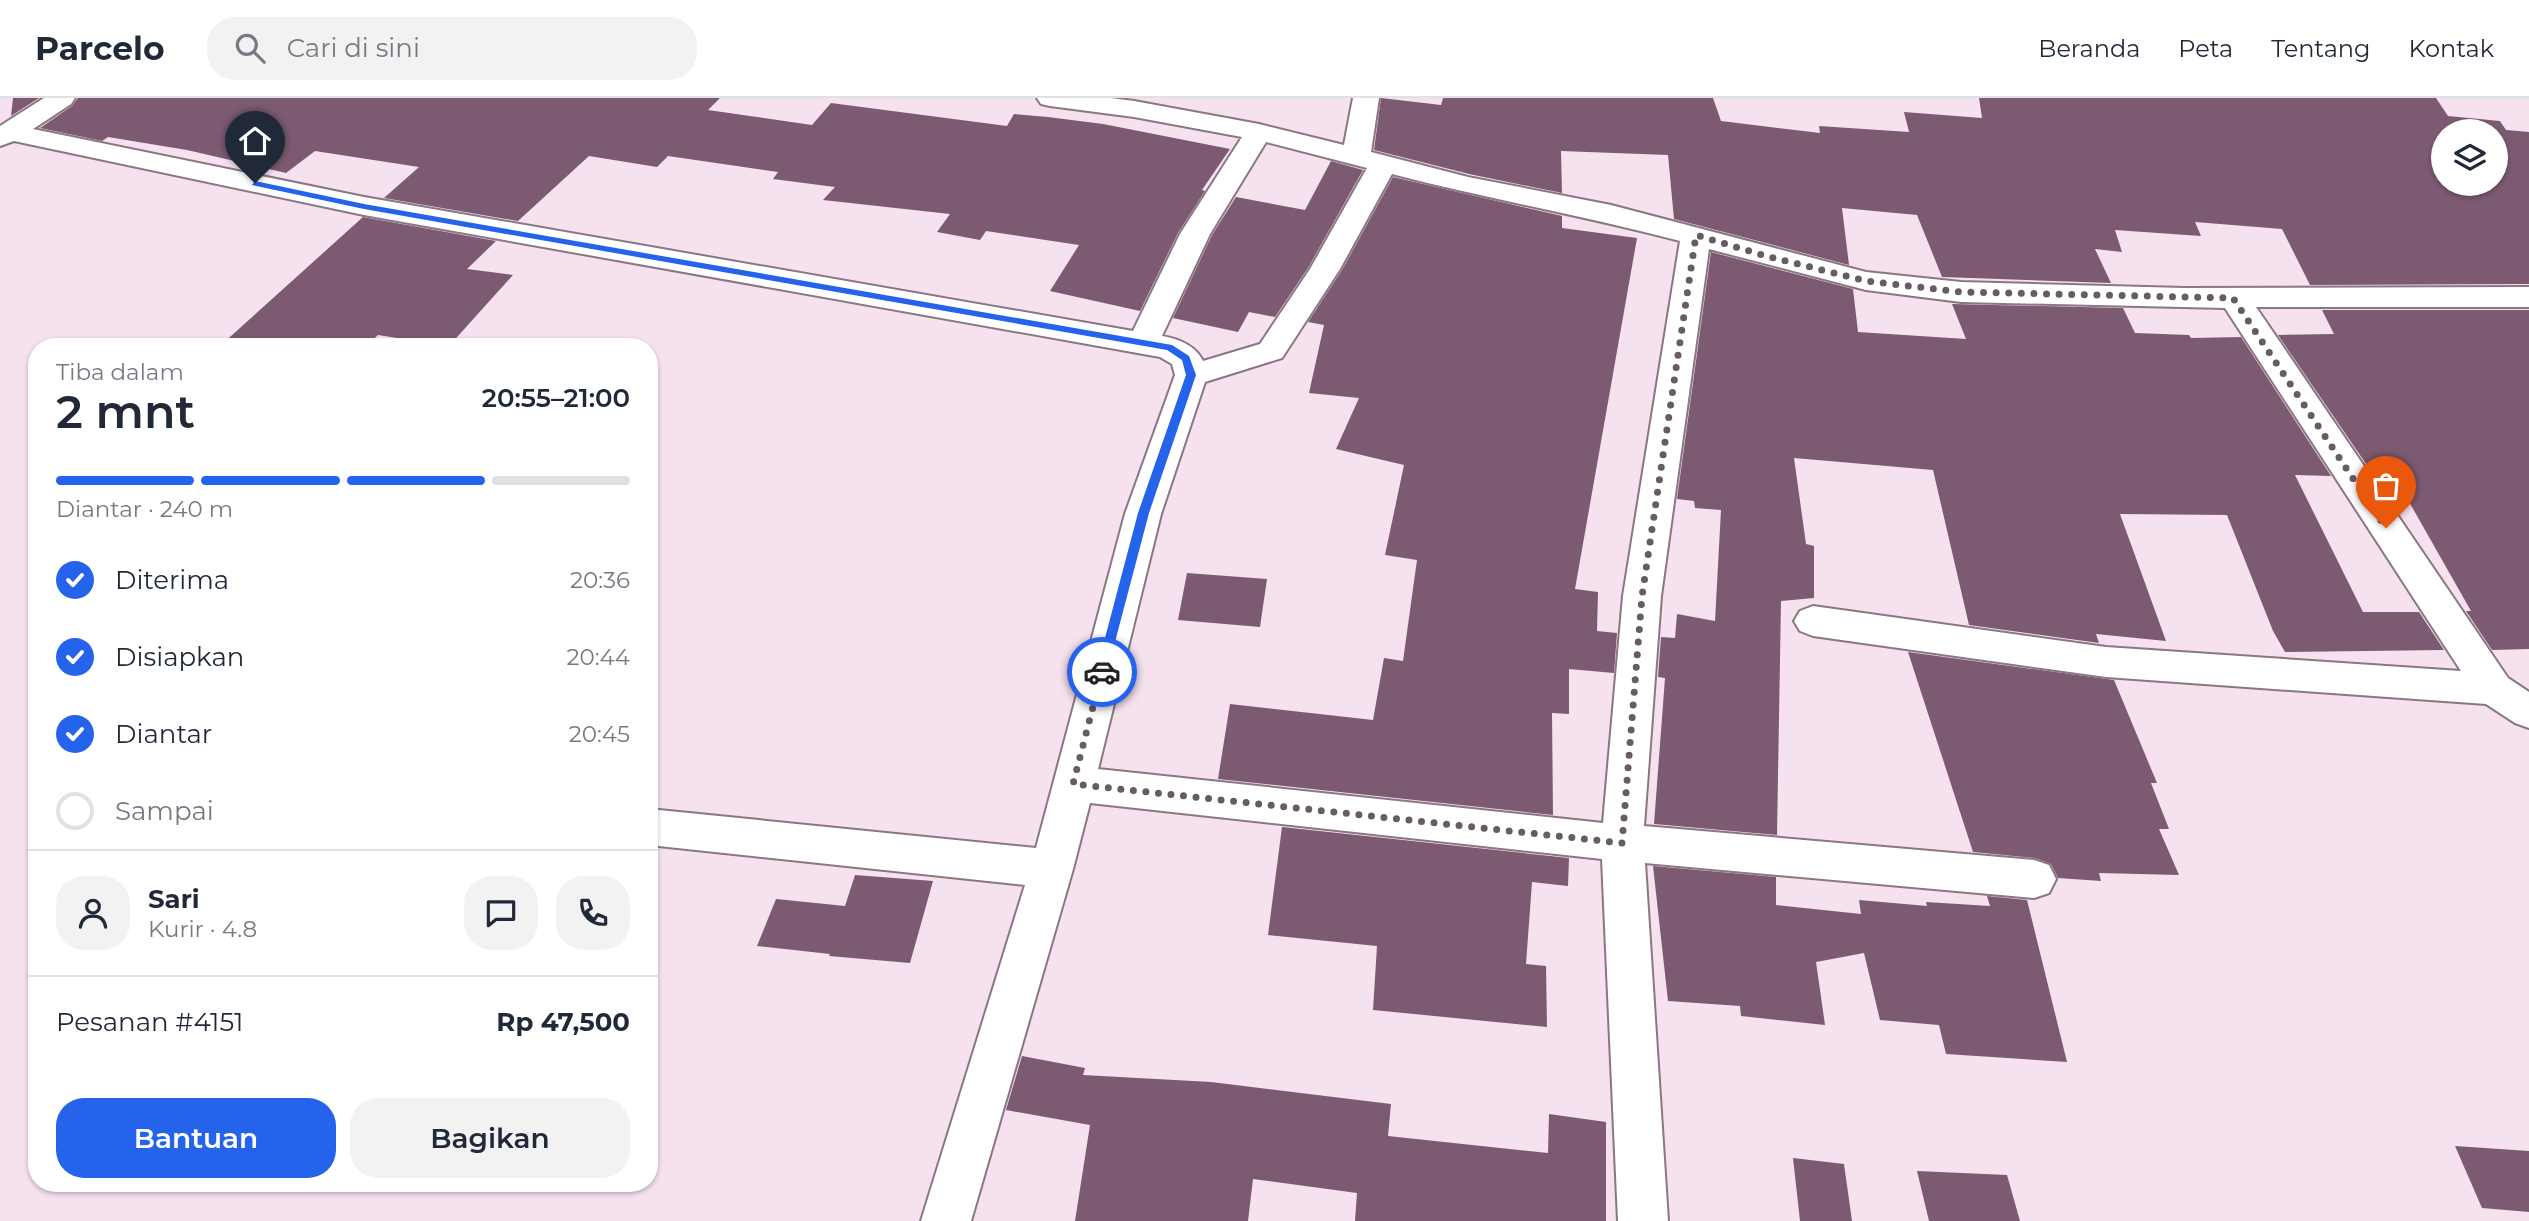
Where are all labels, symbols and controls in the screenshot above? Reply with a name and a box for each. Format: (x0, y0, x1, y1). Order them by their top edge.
search box (207, 17, 697, 80)
text: Parcelo (35, 28, 165, 68)
icon: search (231, 29, 269, 67)
text: Cari di sini (287, 32, 420, 64)
text: Beranda (2038, 34, 2140, 63)
text: Peta (2178, 34, 2233, 63)
text: Tentang (2271, 34, 2370, 63)
text: Kontak (2408, 34, 2494, 63)
pin (225, 111, 285, 183)
map controls (2431, 119, 2508, 196)
button: layers (2431, 119, 2508, 196)
icon: home (236, 122, 274, 160)
text: Tiba dalam (56, 358, 184, 386)
text: 20:55–21:00 (482, 382, 630, 414)
text: 2 mnt (56, 383, 195, 440)
pin (2356, 456, 2416, 528)
icon: bag (2367, 467, 2405, 505)
text: Diantar · 240 m (56, 495, 233, 523)
icon: check (56, 561, 94, 599)
text: Diterima (115, 564, 229, 596)
text: 20:36 (570, 566, 630, 594)
courier (1067, 637, 1137, 707)
icon: check (56, 638, 94, 676)
text: Disiapkan (115, 641, 244, 673)
text: 20:44 (566, 643, 630, 671)
icon: car (1083, 653, 1121, 691)
icon: check (56, 715, 94, 753)
text: Diantar (115, 718, 212, 750)
text: 20:45 (569, 720, 630, 748)
text: Sampai (115, 795, 214, 827)
button: person (56, 876, 130, 950)
button: chat (464, 876, 538, 950)
button: phone (556, 876, 630, 950)
text: Sari (148, 883, 200, 915)
text: Kurir · 4.8 (148, 915, 257, 943)
text: Pesanan #4151 (56, 1006, 244, 1038)
text: Rp 47,500 (496, 1006, 630, 1038)
button: Bantuan (56, 1098, 336, 1178)
button: Bagikan (350, 1098, 630, 1178)

